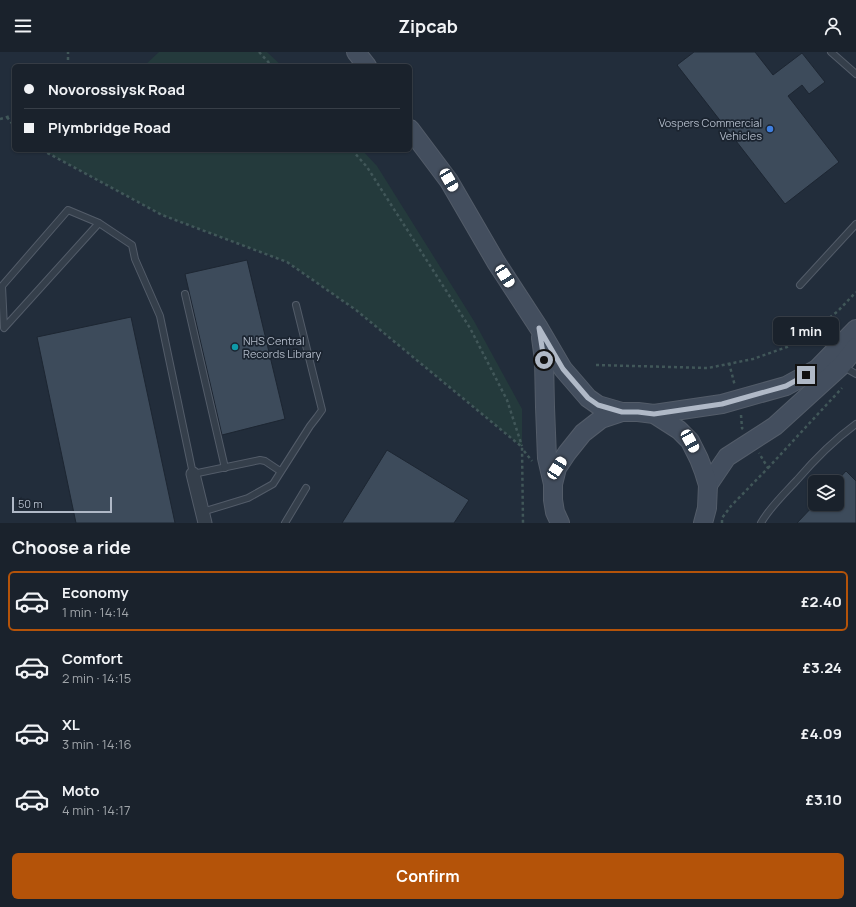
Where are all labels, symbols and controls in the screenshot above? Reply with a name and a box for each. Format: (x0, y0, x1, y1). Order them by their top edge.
text: Zipcab (398, 14, 458, 38)
icon: menu (12, 15, 34, 37)
icon: person (822, 15, 844, 37)
text: Novorossiysk Road (48, 79, 185, 100)
place label: Vospers Commercial Vehicles (659, 115, 762, 143)
text: Plymbridge Road (48, 117, 171, 138)
marker: Vospers Commercial Vehicles (765, 124, 775, 134)
car (438, 167, 460, 193)
car (493, 263, 517, 289)
callout: 1 min (773, 317, 839, 345)
text: 1 min (790, 322, 822, 340)
place label: NHS Central Records Library (243, 333, 322, 361)
marker: NHS Central Records Library (230, 342, 240, 352)
route start (535, 351, 553, 369)
route end (797, 366, 815, 384)
car (679, 428, 701, 454)
car (545, 455, 569, 481)
map controls (808, 475, 844, 511)
button: layers (808, 475, 844, 511)
scale bar (12, 495, 112, 514)
text: 50 m (18, 496, 43, 511)
text: Choose a ride (12, 535, 131, 559)
text: Economy (62, 582, 129, 603)
icon: car (14, 583, 50, 619)
text: £2.40 (801, 591, 842, 612)
text: 1 min · 14:14 (62, 603, 129, 621)
text: Comfort (62, 648, 123, 669)
icon: car (14, 649, 50, 685)
text: £3.24 (802, 657, 842, 678)
text: 2 min · 14:15 (62, 669, 131, 687)
text: XL (62, 714, 80, 735)
icon: car (14, 715, 50, 751)
text: £4.09 (801, 723, 842, 744)
text: 3 min · 14:16 (62, 735, 131, 753)
text: Moto (62, 780, 99, 801)
icon: car (14, 781, 50, 817)
text: £3.10 (806, 789, 842, 810)
text: 4 min · 14:17 (62, 801, 130, 819)
button: Confirm (12, 853, 844, 899)

